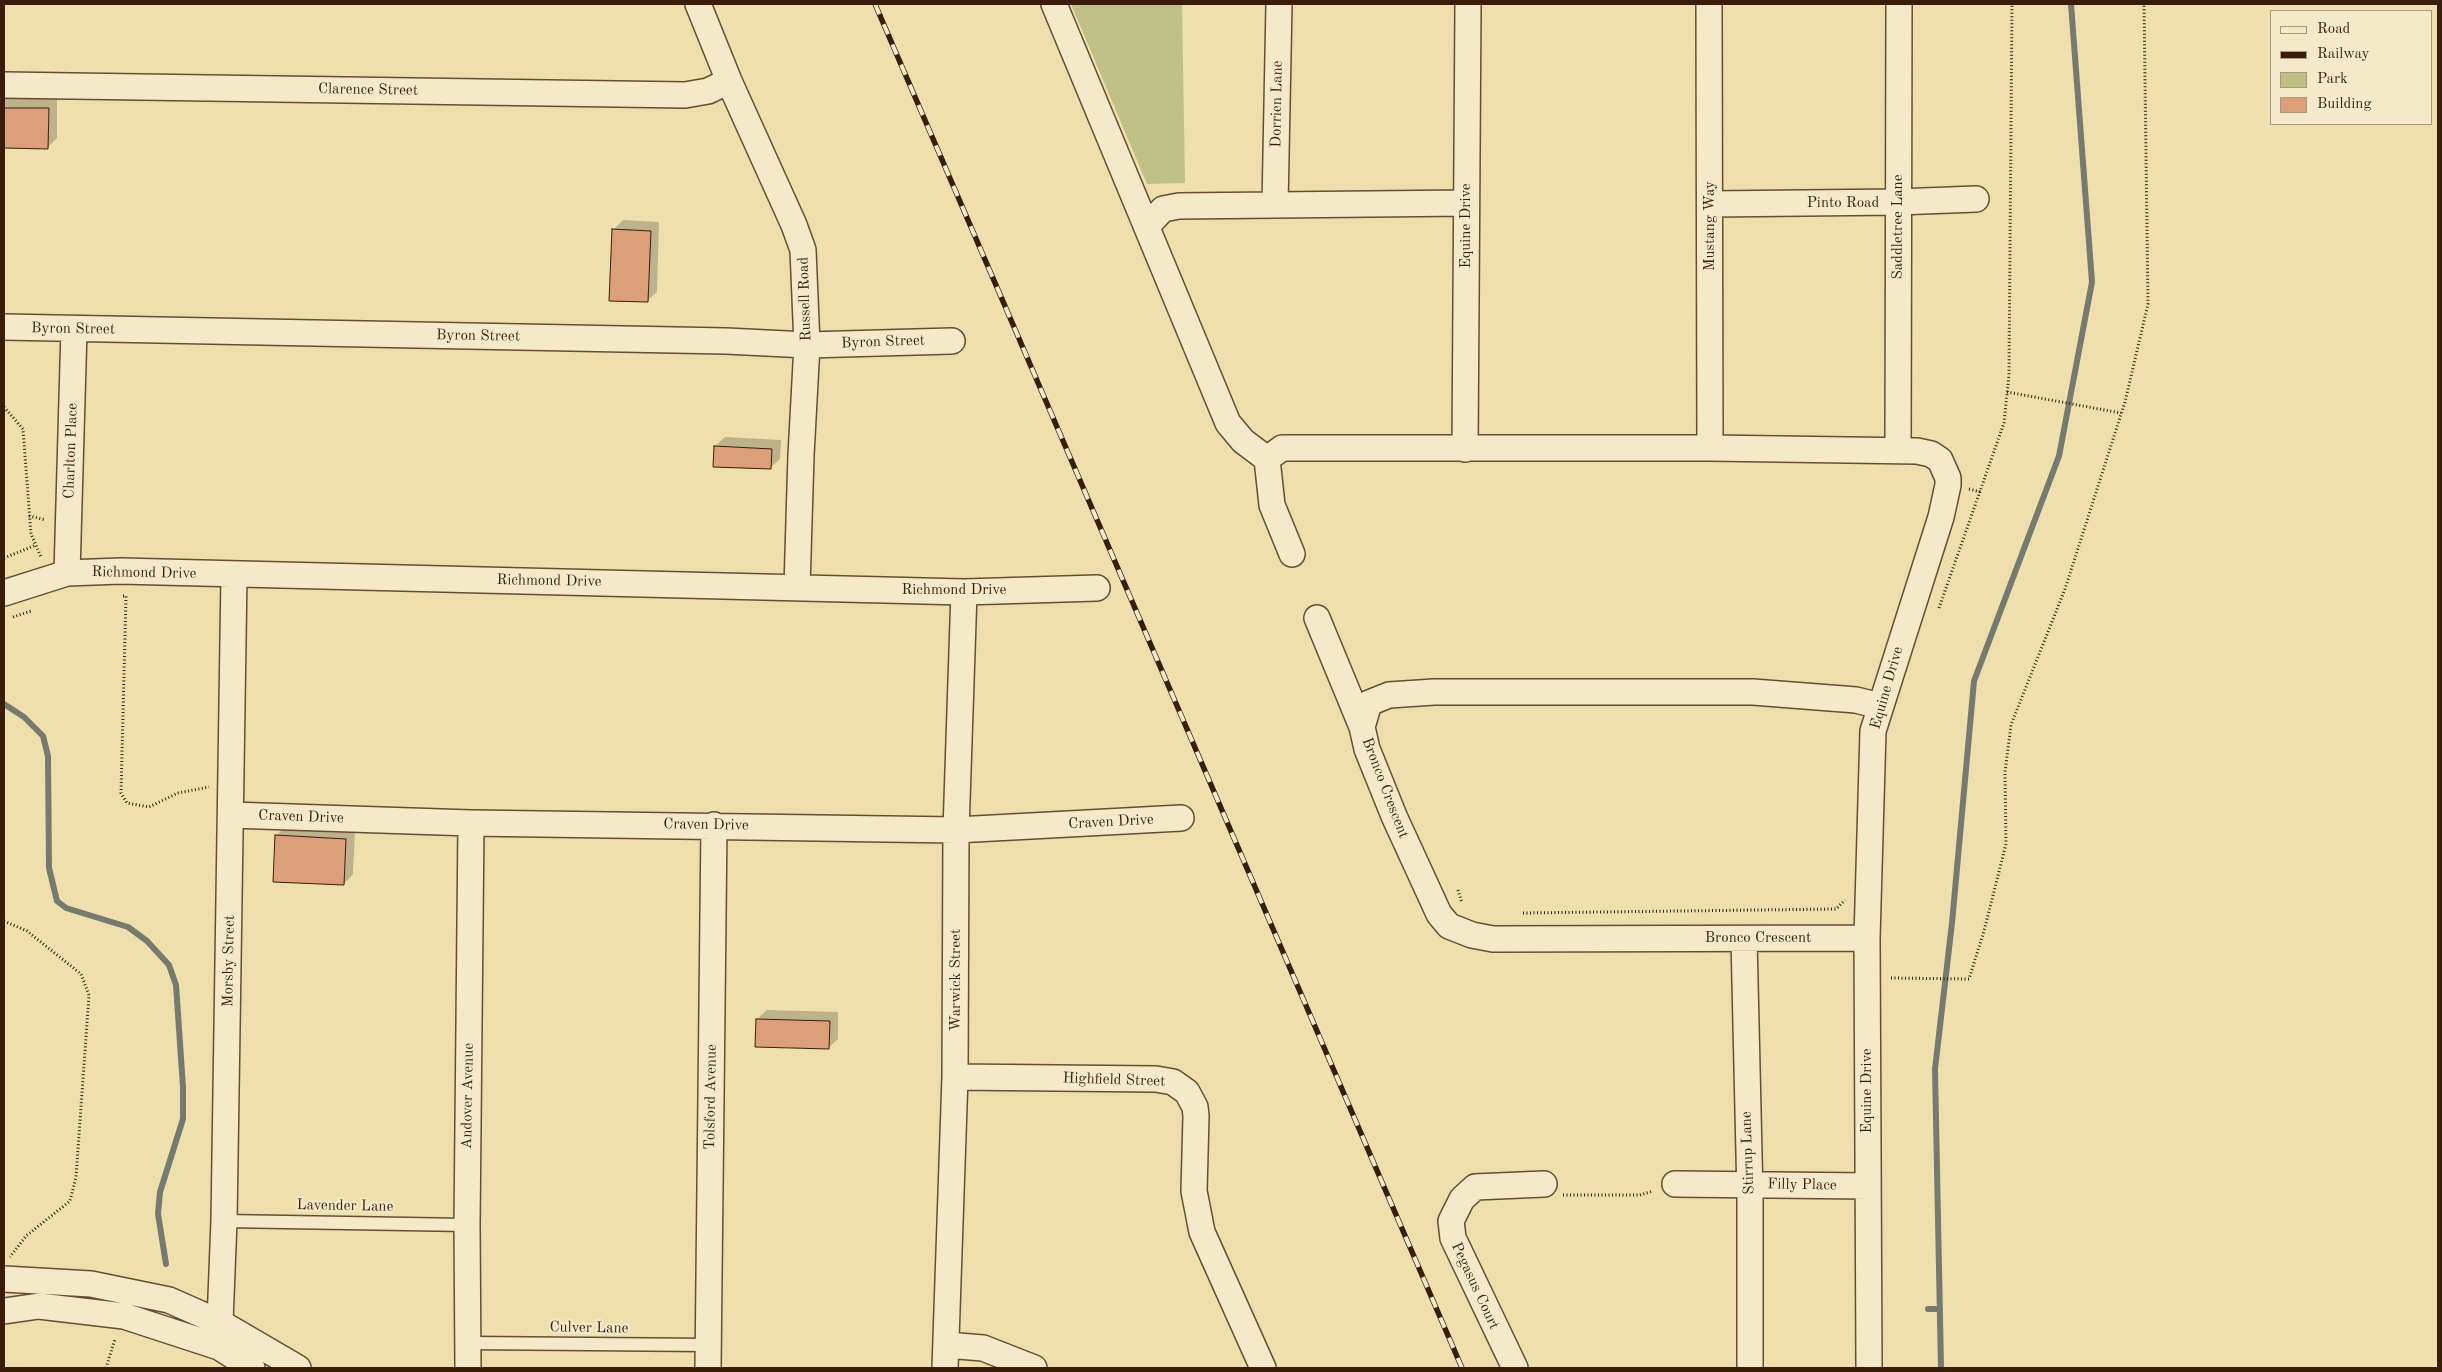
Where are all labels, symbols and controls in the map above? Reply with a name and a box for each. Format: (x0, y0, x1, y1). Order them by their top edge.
legend (2270, 10, 2432, 125)
text: Road (2317, 22, 2350, 37)
text: Railway (2317, 47, 2370, 62)
street label: Dorrien Lane (1267, 60, 1287, 148)
text: Park (2317, 72, 2348, 87)
street label: Clarence Street (318, 80, 418, 100)
text: Building (2317, 97, 2372, 112)
street label: Saddletree Lane (1889, 174, 1907, 280)
street label: Mustang Way (1701, 181, 1719, 271)
street label: Equine Drive (1457, 183, 1475, 269)
street label: Pinto Road (1807, 194, 1879, 212)
street label: Russell Road (795, 257, 815, 341)
street label: Byron Street (31, 319, 115, 339)
street label: Byron Street (436, 326, 520, 346)
street label: Byron Street (841, 332, 925, 352)
street label: Charlton Place (60, 403, 82, 499)
street label: Richmond Drive (91, 563, 197, 583)
street label: Richmond Drive (496, 571, 602, 591)
street label: Richmond Drive (902, 581, 1006, 599)
street label: Equine Drive (1867, 645, 1907, 731)
street label: Bronco Crescent (1357, 735, 1413, 841)
street label: Craven Drive (258, 807, 344, 827)
street label: Craven Drive (1068, 811, 1154, 833)
street label: Craven Drive (663, 815, 749, 835)
street label: Morsby Street (219, 915, 239, 1007)
street label: Warwick Street (947, 929, 965, 1031)
street label: Bronco Crescent (1705, 929, 1811, 947)
street label: Andover Avenue (458, 1043, 478, 1149)
street label: Tolsford Avenue (701, 1044, 721, 1150)
street label: Equine Drive (1858, 1048, 1876, 1134)
street label: Highfield Street (1062, 1069, 1166, 1091)
street label: Stirrup Lane (1738, 1111, 1758, 1195)
street label: Filly Place (1767, 1175, 1837, 1195)
street label: Lavender Lane (296, 1196, 394, 1216)
street label: Pegasus Court (1447, 1240, 1503, 1332)
street label: Culver Lane (549, 1318, 629, 1338)

